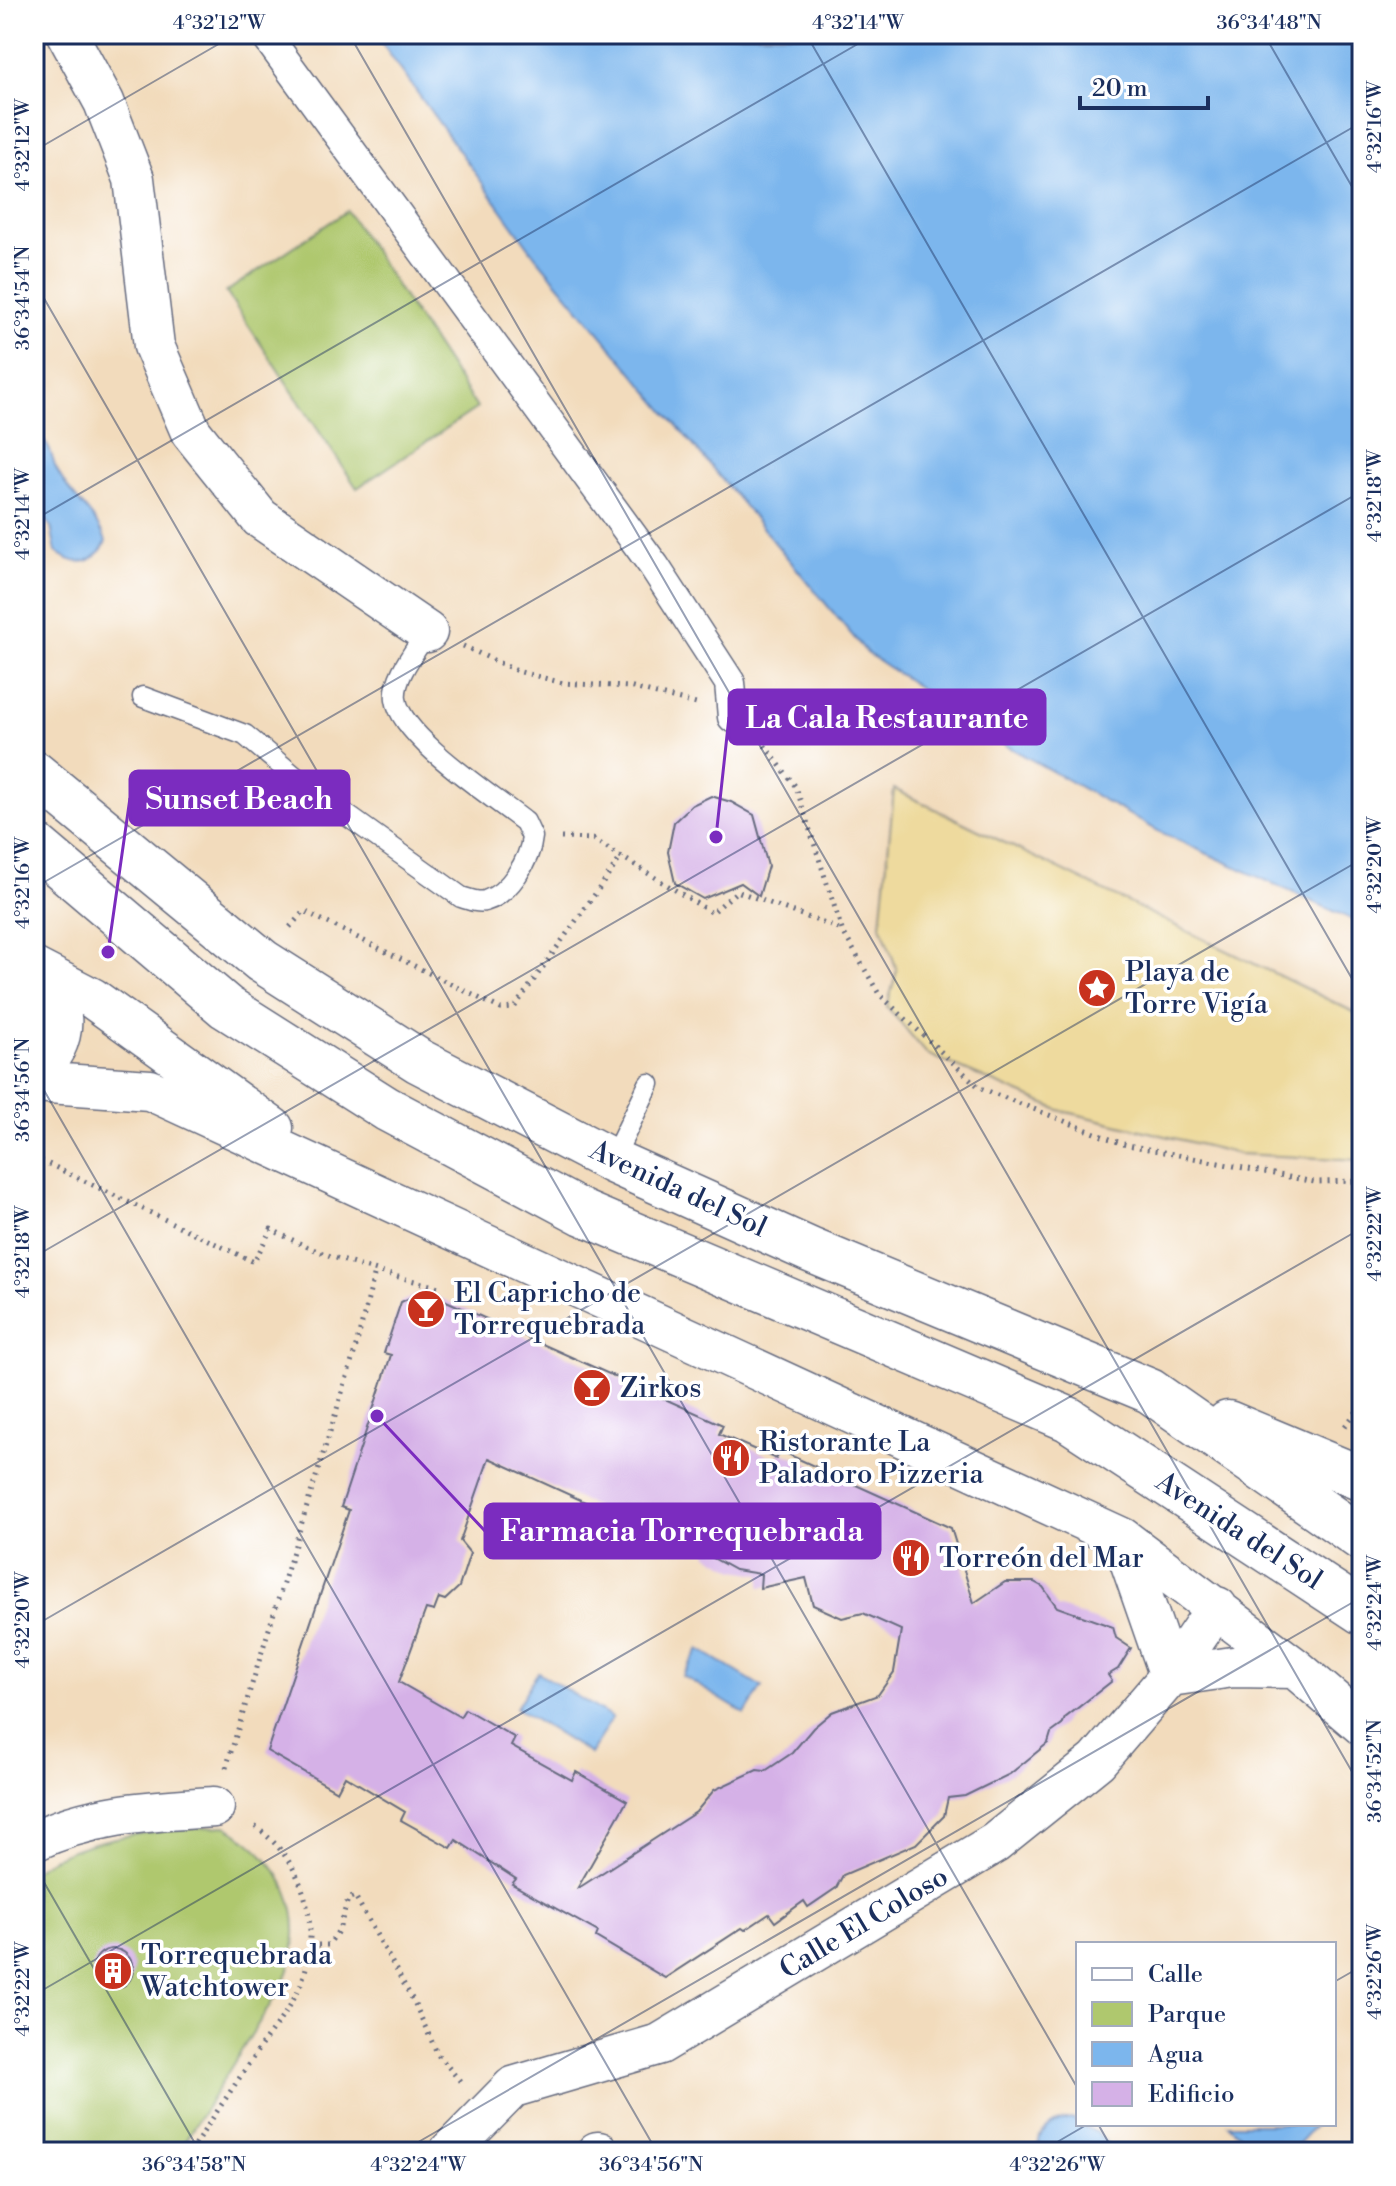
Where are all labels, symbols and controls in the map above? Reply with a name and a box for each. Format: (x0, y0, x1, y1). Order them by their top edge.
text: 4°32'12"W (173, 11, 266, 36)
text: 4°32'14"W (812, 11, 905, 36)
text: 36°34'48"N (1216, 11, 1322, 36)
scale bar (1080, 60, 1208, 110)
text: 20 m (1092, 74, 1148, 104)
text: 4°32'16"W (1363, 80, 1388, 173)
text: 4°32'12"W (11, 98, 36, 191)
text: 36°34'54"N (11, 246, 36, 350)
text: 4°32'18"W (1363, 449, 1388, 542)
text: 4°32'14"W (11, 467, 36, 560)
callout: La Cala Restaurante (729, 690, 1045, 744)
text: La Cala Restaurante (745, 700, 1029, 738)
callout: Sunset Beach (130, 771, 349, 825)
text: Sunset Beach (145, 781, 333, 819)
text: 4°32'20"W (1363, 816, 1388, 913)
text: 4°32'16"W (11, 836, 36, 929)
place label: Playa de Torre Vigía (1125, 955, 1269, 1022)
place icon: Playa de Torre Vigía (1076, 967, 1118, 1009)
text: 36°34'56"N (11, 1038, 36, 1142)
street label: Avenida del Sol (583, 1132, 772, 1245)
text: 4°32'22"W (1363, 1186, 1388, 1281)
text: 4°32'18"W (11, 1205, 36, 1298)
place label: El Capricho de Torrequebrada (454, 1276, 646, 1343)
bar icon: El Capricho de Torrequebrada (405, 1288, 447, 1330)
bar icon: Zirkos (571, 1367, 613, 1409)
place label: Zirkos (620, 1371, 702, 1406)
place label: Ristorante La Paladoro Pizzeria (759, 1425, 985, 1492)
restaurant icon: Ristorante La Paladoro Pizzeria (710, 1437, 752, 1479)
street label: Avenida del Sol (1148, 1464, 1329, 1598)
callout: Farmacia Torrequebrada (485, 1504, 880, 1558)
text: Farmacia Torrequebrada (501, 1513, 864, 1551)
restaurant icon: Torreón del Mar (890, 1537, 932, 1579)
place label: Torreón del Mar (939, 1541, 1144, 1576)
text: 4°32'24"W (1363, 1554, 1388, 1651)
text: 4°32'20"W (11, 1571, 36, 1668)
text: 36°34'52"N (1363, 1719, 1388, 1823)
street label: Calle El Coloso (773, 1859, 955, 1987)
text: 4°32'26"W (1363, 1923, 1388, 2020)
place label: Torrequebrada Watchtower (140, 1938, 333, 2005)
text: 4°32'22"W (11, 1941, 36, 2036)
legend (1076, 1942, 1336, 2126)
building icon: Torrequebrada Watchtower (92, 1950, 134, 1992)
text: Calle (1148, 1960, 1203, 1990)
text: Parque (1148, 2000, 1226, 2030)
text: Agua (1147, 2040, 1204, 2070)
text: Edificio (1148, 2080, 1234, 2110)
text: 36°34'58"N (142, 2153, 246, 2178)
text: 4°32'24"W (370, 2153, 467, 2178)
text: 36°34'56"N (599, 2153, 703, 2178)
text: 4°32'26"W (1009, 2153, 1106, 2178)

